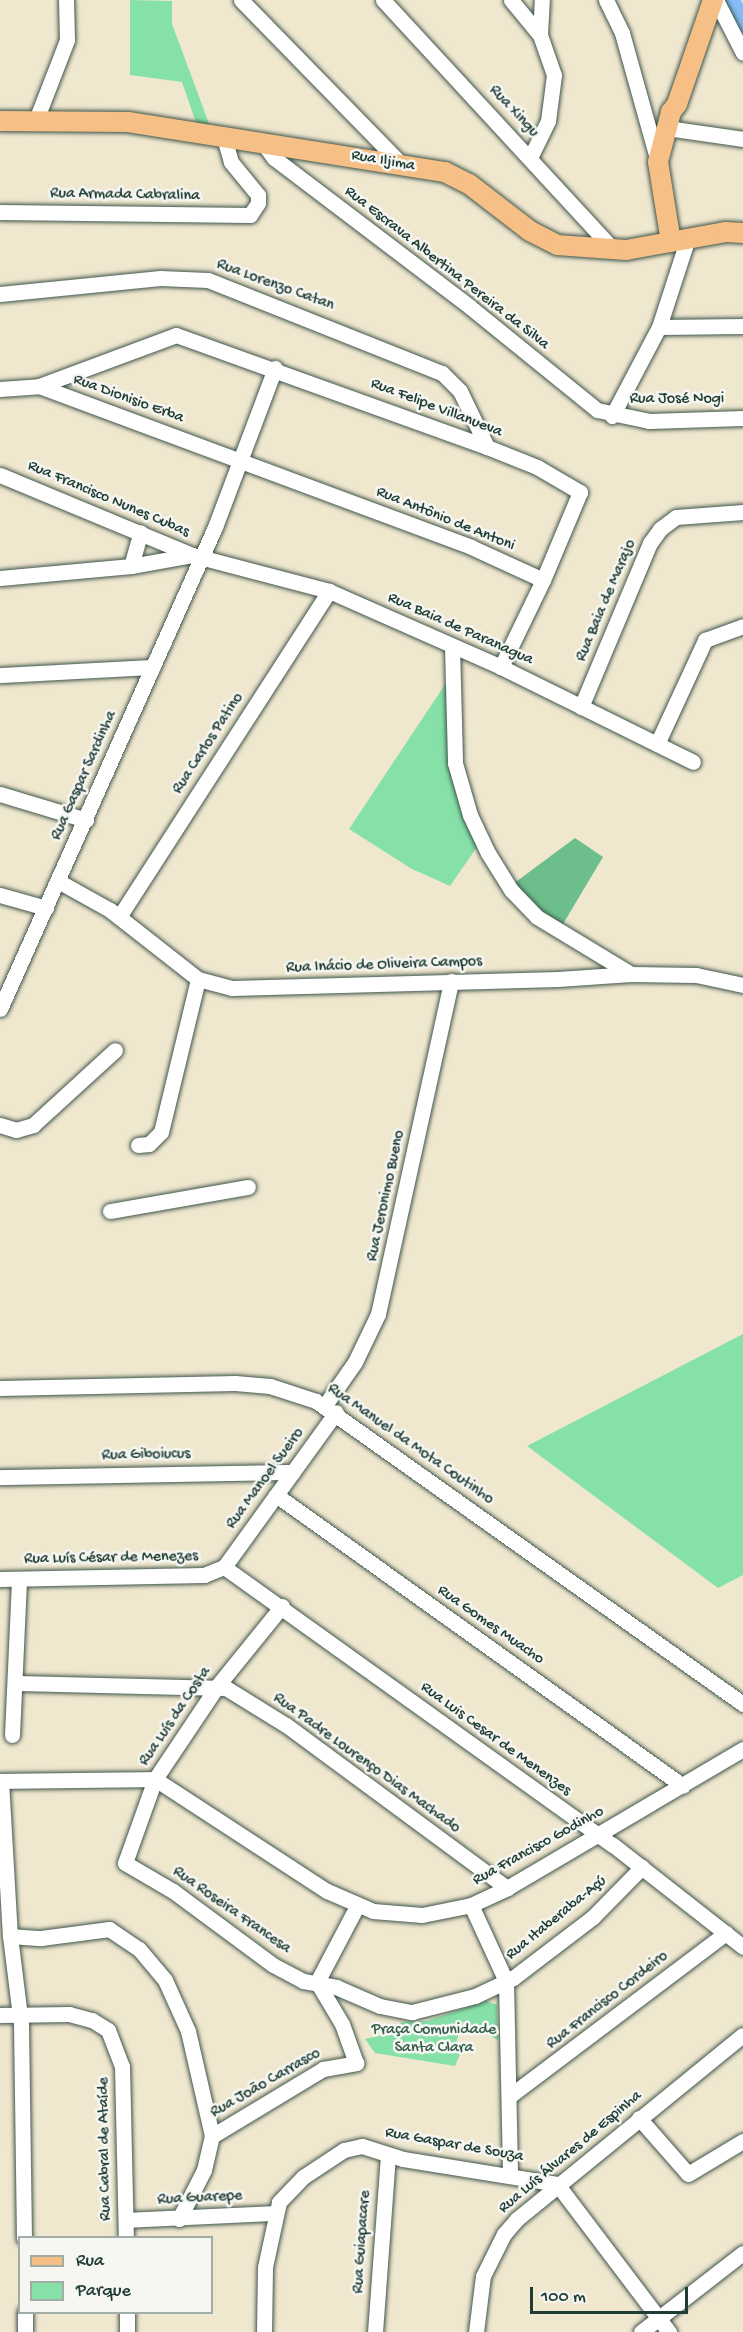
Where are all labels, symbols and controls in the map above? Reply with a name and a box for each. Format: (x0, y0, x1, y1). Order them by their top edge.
street label: Rua Xingu (484, 82, 542, 142)
street label: Rua Iljima (350, 147, 416, 177)
street label: Rua Escrava Albertina Pereira da Silva (340, 183, 552, 355)
street label: Rua Armada Cabralina (50, 185, 200, 207)
street label: Rua Lorenzo Catan (213, 256, 337, 316)
street label: Rua Dionisio Erba (70, 371, 186, 429)
street label: Rua Felipe Villanueva (367, 375, 505, 443)
street label: Rua José Nogi (630, 390, 724, 410)
street label: Rua Francisco Nunes Cubas (24, 457, 192, 543)
street label: Rua Antônio de Antoni (373, 483, 517, 557)
street label: Rua Baia de Marajo (573, 537, 641, 665)
street label: Rua Baia de Paranagua (384, 589, 536, 671)
street label: Rua Carlos Patino (169, 690, 249, 798)
street label: Rua Gaspar Sardinha (48, 708, 122, 844)
street label: Rua Inácio de Oliveira Campos (286, 953, 482, 979)
street label: Rua Jeronimo Bueno (364, 1129, 410, 1263)
street label: Rua Manuel da Mota Coutinho (323, 1380, 497, 1510)
street label: Rua Manoel Sueiro (223, 1425, 309, 1533)
street label: Rua Giboiucus (101, 1446, 191, 1466)
street label: Rua Luís César de Menezes (24, 1548, 198, 1570)
street label: Rua Gomes Muacho (433, 1582, 547, 1670)
street label: Rua Luís da Costa (136, 1664, 216, 1770)
street label: Rua Luis Cesar de Menenzes (416, 1679, 574, 1801)
street label: Rua Padre Lourenço Dias Machado (268, 1689, 464, 1839)
street label: Rua Francisco Godinho (470, 1803, 608, 1891)
street label: Rua Roseira Francesa (168, 1863, 294, 1959)
street label: Rua Itaberaba-Açú (503, 1873, 611, 1965)
street label: Rua Francisco Cordeiro (543, 1948, 673, 2054)
park label: Praça Comunidade Santa Clara (372, 2021, 496, 2059)
street label: Rua João Carrasco (208, 2045, 324, 2123)
street label: Rua Cabral de Ataíde (95, 2077, 117, 2221)
street label: Rua Luís Álvares de Espinha (495, 2087, 647, 2219)
street label: Rua Gaspar de Souza (383, 2124, 525, 2168)
street label: Rua Guarepe (157, 2187, 243, 2211)
street label: Rua Guiapacare (350, 2190, 376, 2294)
legend (18, 2236, 213, 2314)
text: Rua (76, 2251, 104, 2272)
scale bar (533, 2275, 690, 2313)
text: Parque (76, 2281, 131, 2302)
text: 100 m (541, 2287, 586, 2308)

